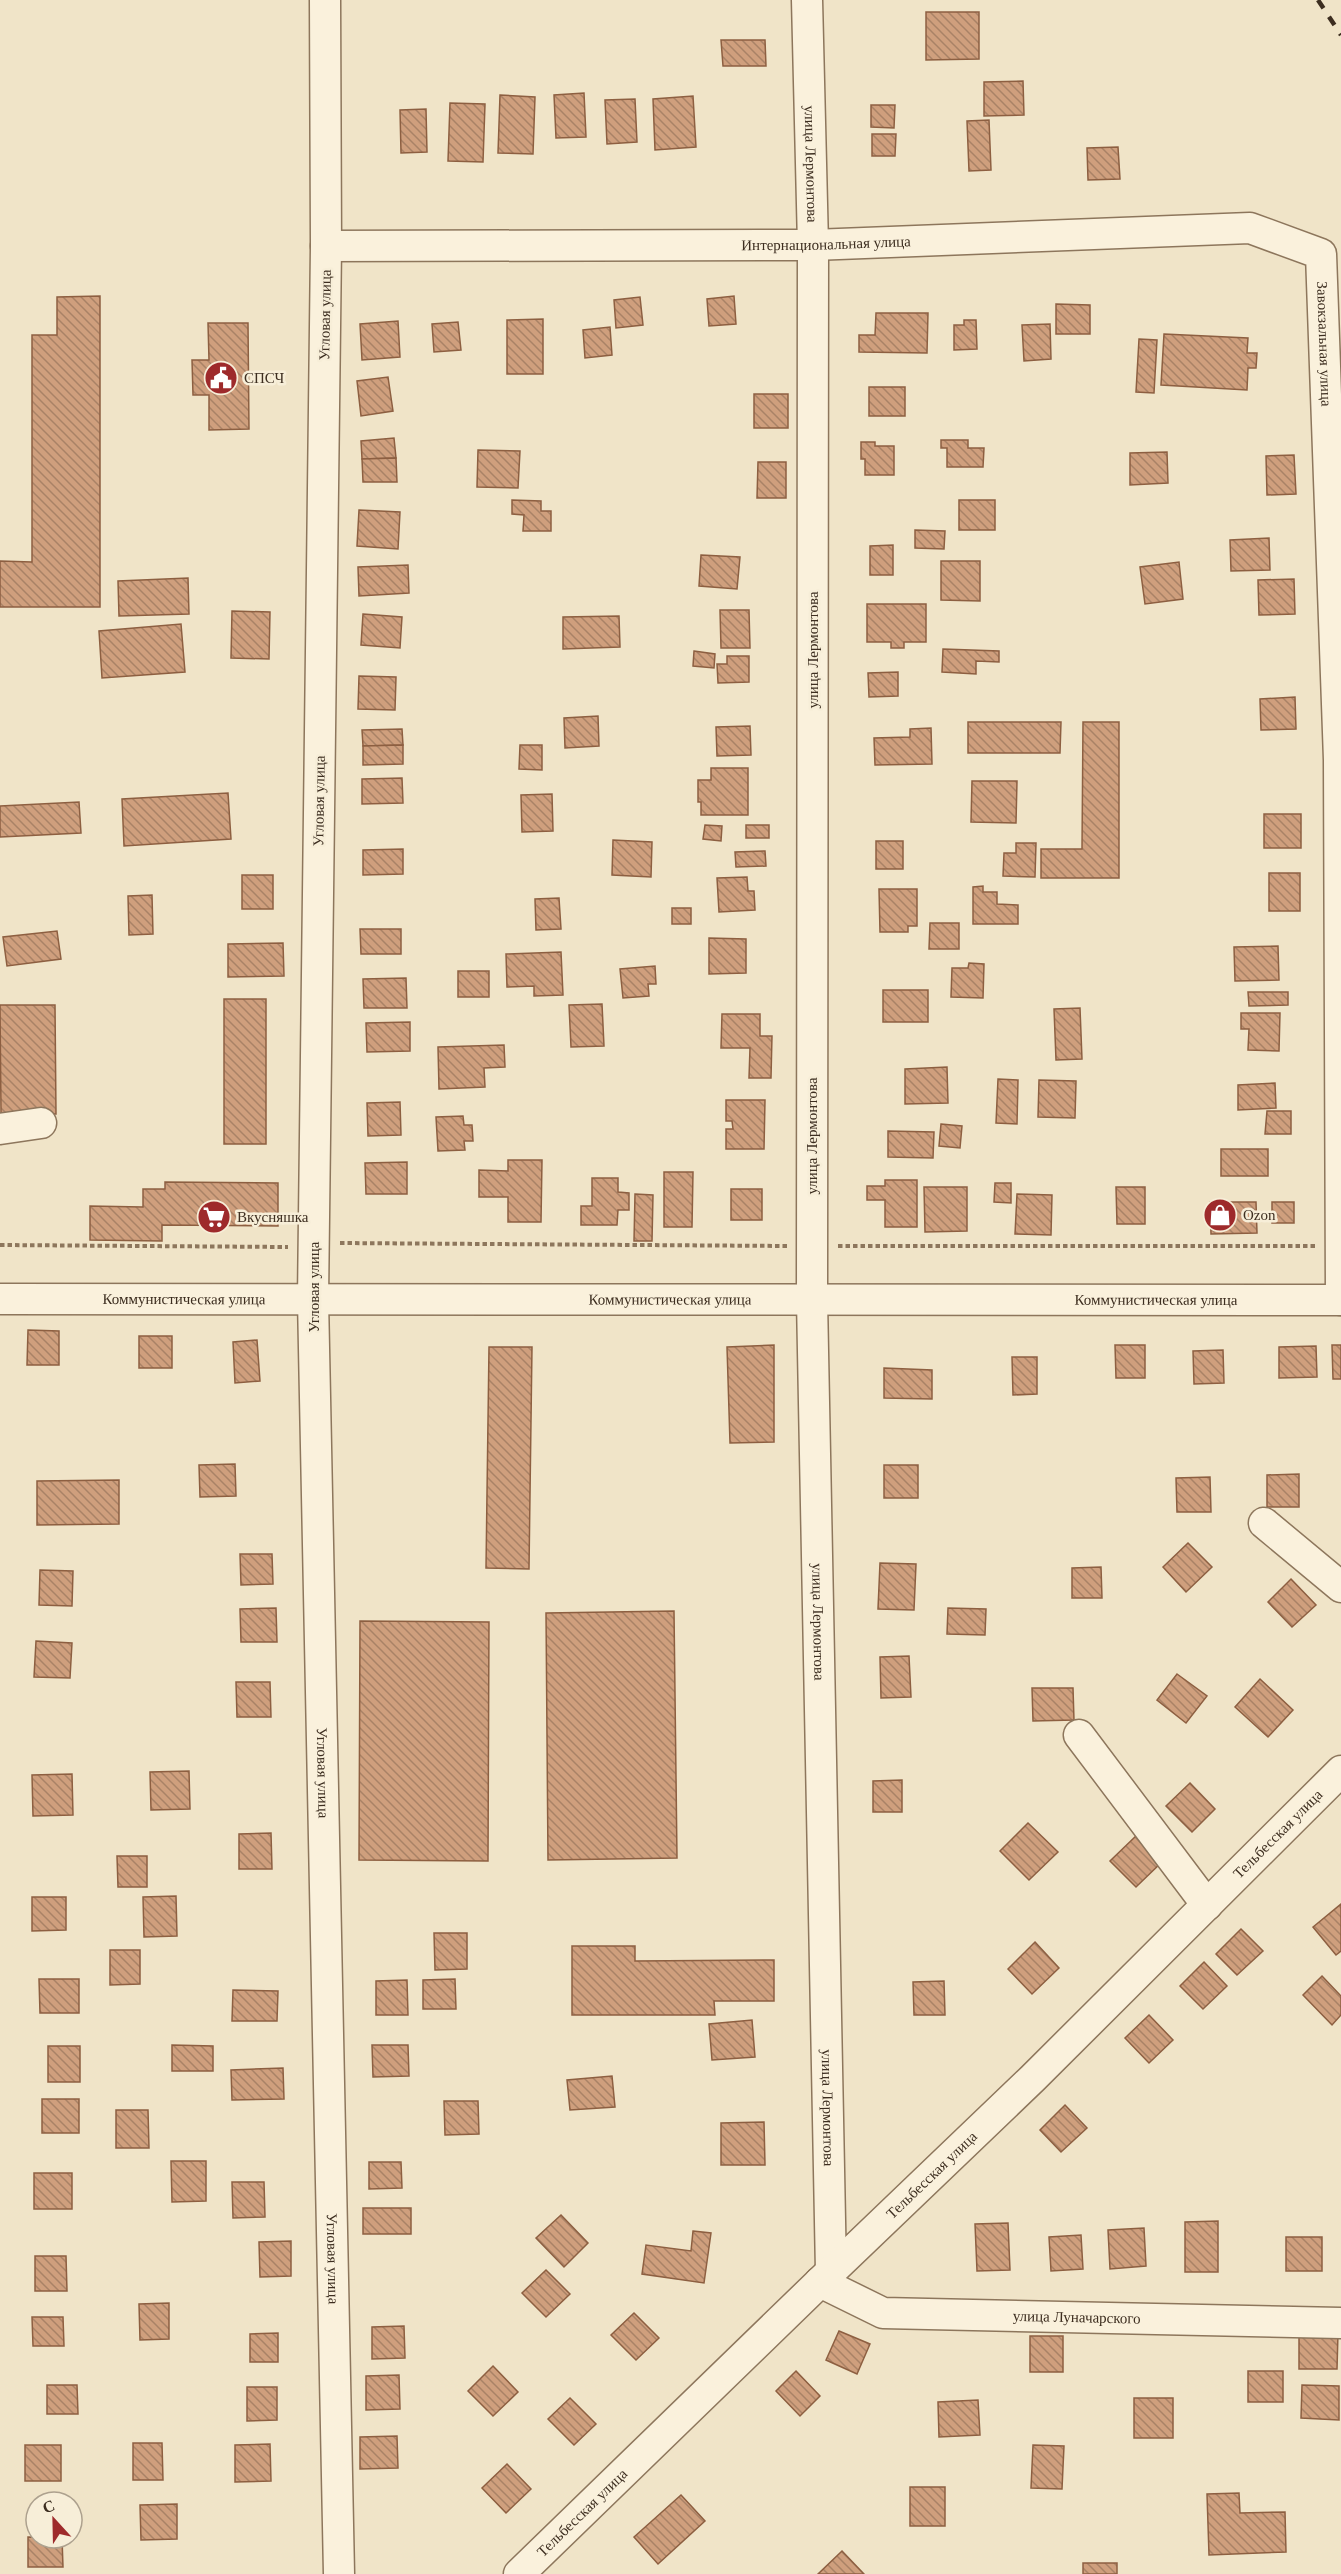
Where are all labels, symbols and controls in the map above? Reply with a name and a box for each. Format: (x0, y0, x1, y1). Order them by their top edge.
street label: улица Лермонтова (802, 105, 820, 223)
street label: Интернациональная улица (741, 233, 911, 253)
street label: Угловая улица (316, 269, 334, 361)
street label: Завокзальная улица (1314, 281, 1334, 407)
public building icon: СПСЧ (203, 360, 239, 396)
place label: СПСЧ (244, 370, 284, 386)
street label: улица Лермонтова (805, 591, 821, 709)
street label: Угловая улица (310, 755, 328, 847)
street label: улица Лермонтова (804, 1077, 820, 1195)
shop icon: Ozon (1202, 1197, 1238, 1233)
supermarket icon: Вкусняшка (196, 1199, 232, 1235)
place label: Ozon (1243, 1207, 1276, 1223)
place label: Вкусняшка (237, 1209, 309, 1225)
street label: Угловая улица (306, 1241, 322, 1332)
street label: Коммунистическая улица (102, 1291, 266, 1307)
street label: Коммунистическая улица (588, 1291, 752, 1308)
street label: Коммунистическая улица (1074, 1292, 1238, 1308)
street label: улица Лермонтова (809, 1563, 827, 1681)
street label: Угловая улица (314, 1727, 332, 1819)
street label: Тельбесская улица (1230, 1786, 1326, 1882)
street label: улица Лермонтова (819, 2049, 837, 2167)
street label: Тельбесская улица (883, 2128, 980, 2222)
street label: Угловая улица (324, 2213, 342, 2305)
street label: улица Луначарского (1013, 2308, 1141, 2327)
street label: Тельбесская улица (534, 2465, 631, 2560)
north arrow (24, 2490, 84, 2550)
text: С (40, 2497, 57, 2517)

